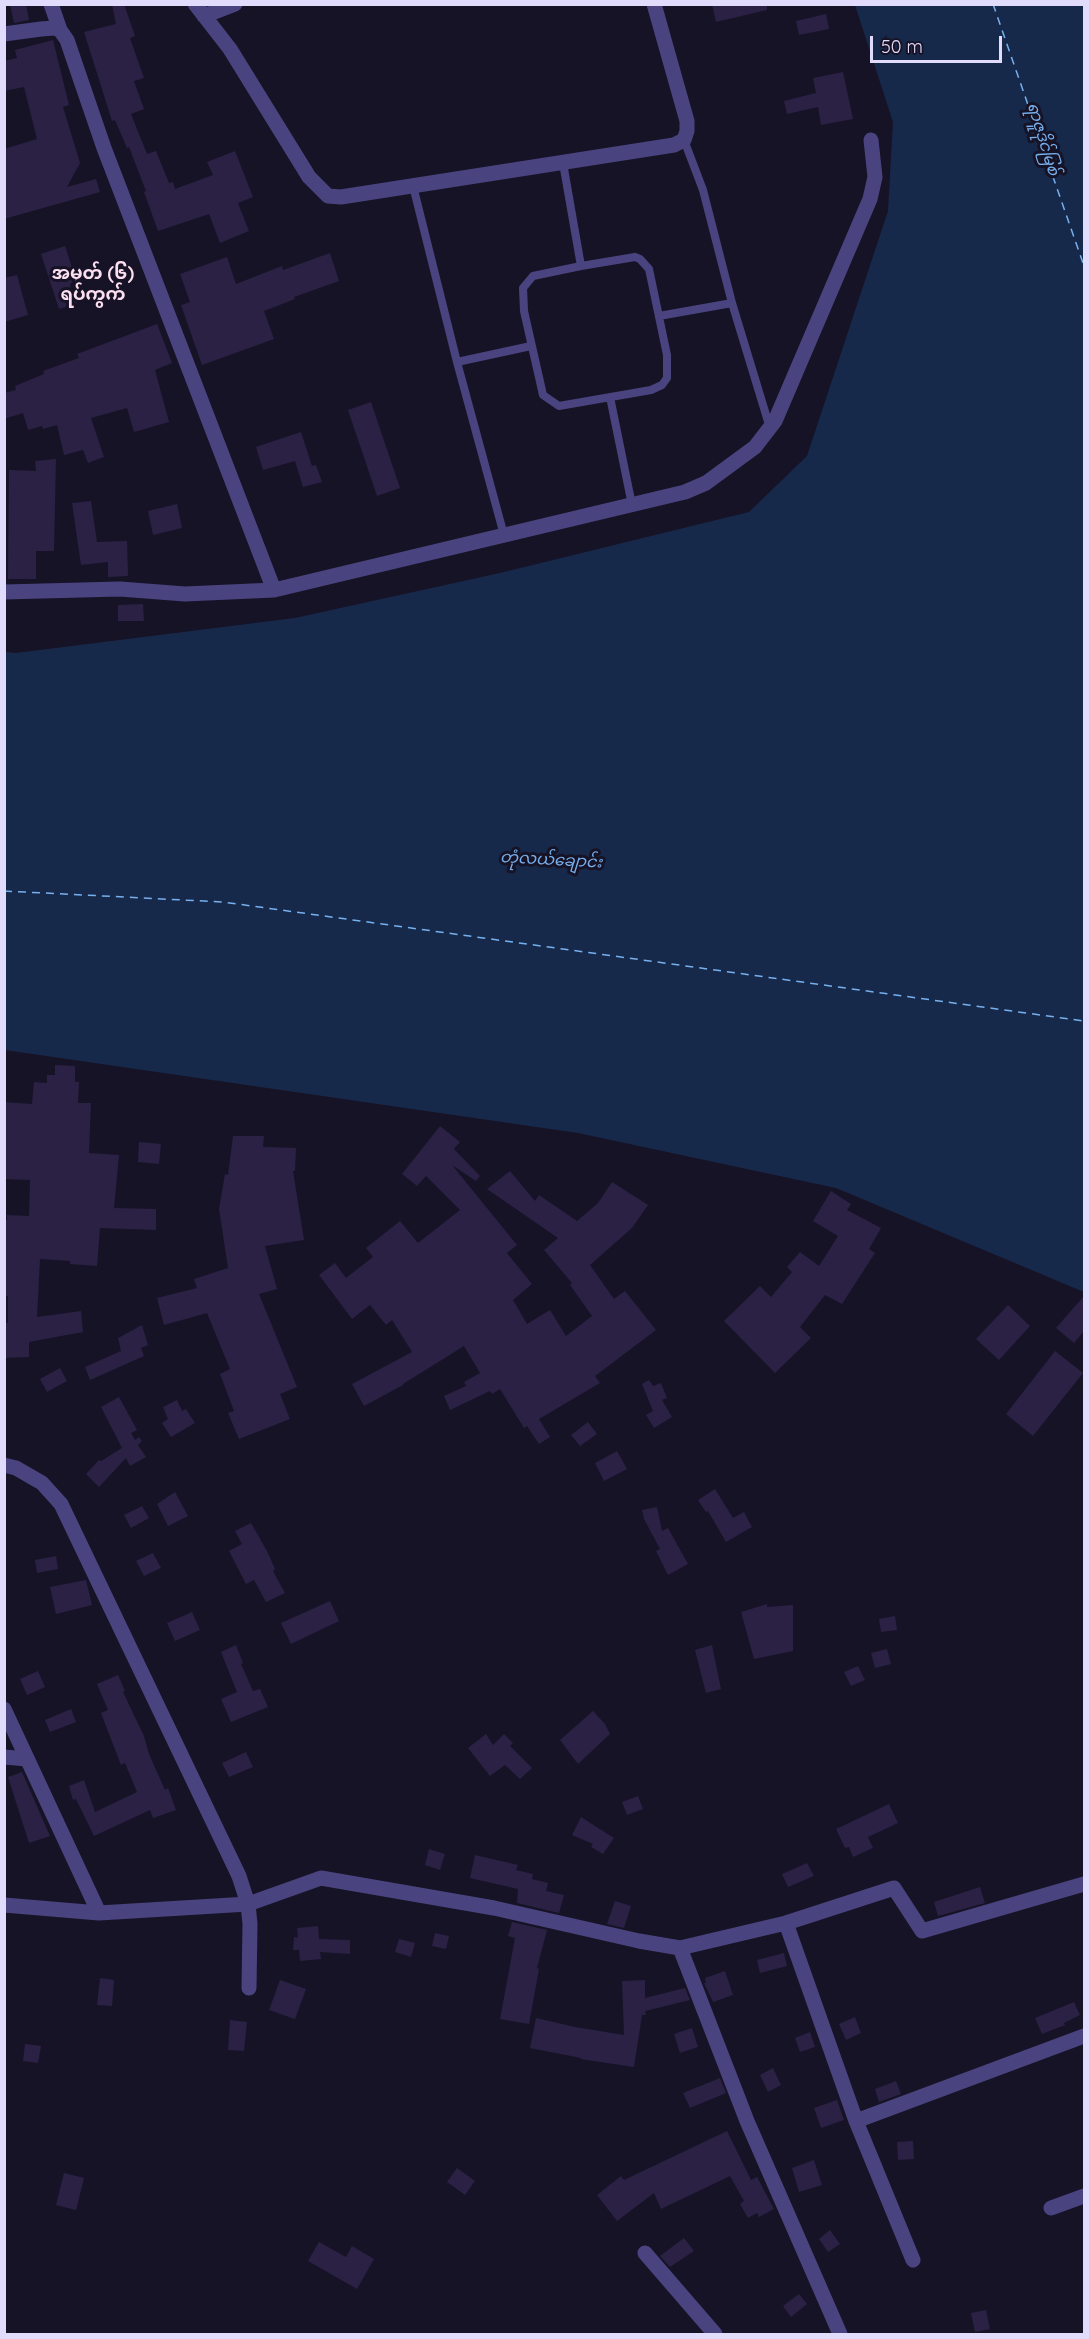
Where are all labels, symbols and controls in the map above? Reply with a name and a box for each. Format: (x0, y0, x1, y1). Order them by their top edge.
scale bar (873, 24, 1005, 62)
text: 50 m (881, 35, 923, 58)
water label: ရာဇူဒိုင်မြစ် (1023, 100, 1063, 178)
district label: အမှတ် (၆) ရပ်ကွက် (52, 263, 134, 306)
water label: တုံလယ်ချောင်း (500, 848, 602, 872)

